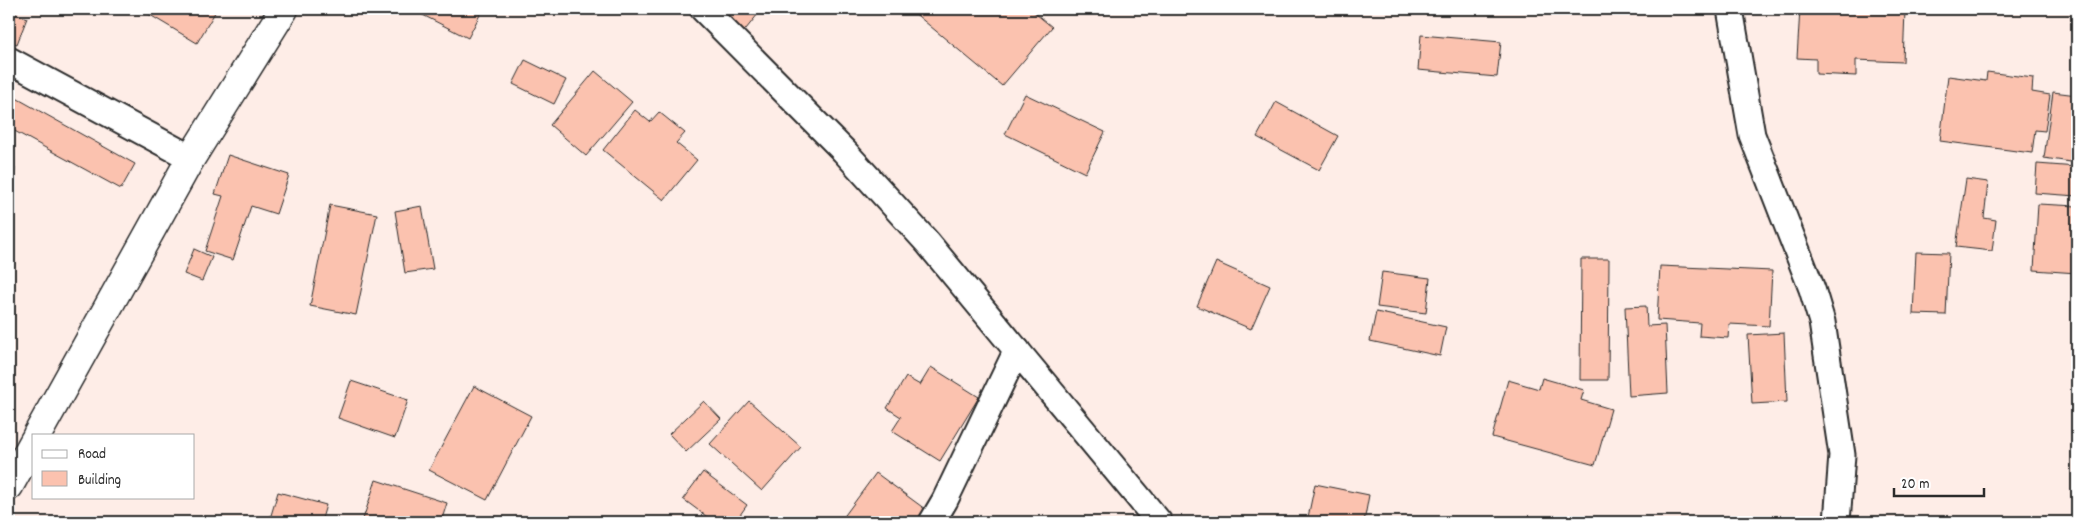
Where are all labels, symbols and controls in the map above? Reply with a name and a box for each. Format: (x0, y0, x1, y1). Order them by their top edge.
legend (32, 434, 195, 498)
text: Road (78, 444, 106, 466)
scale bar (1894, 466, 1984, 498)
text: Building (78, 470, 121, 492)
text: 20 m (1901, 474, 1929, 496)

